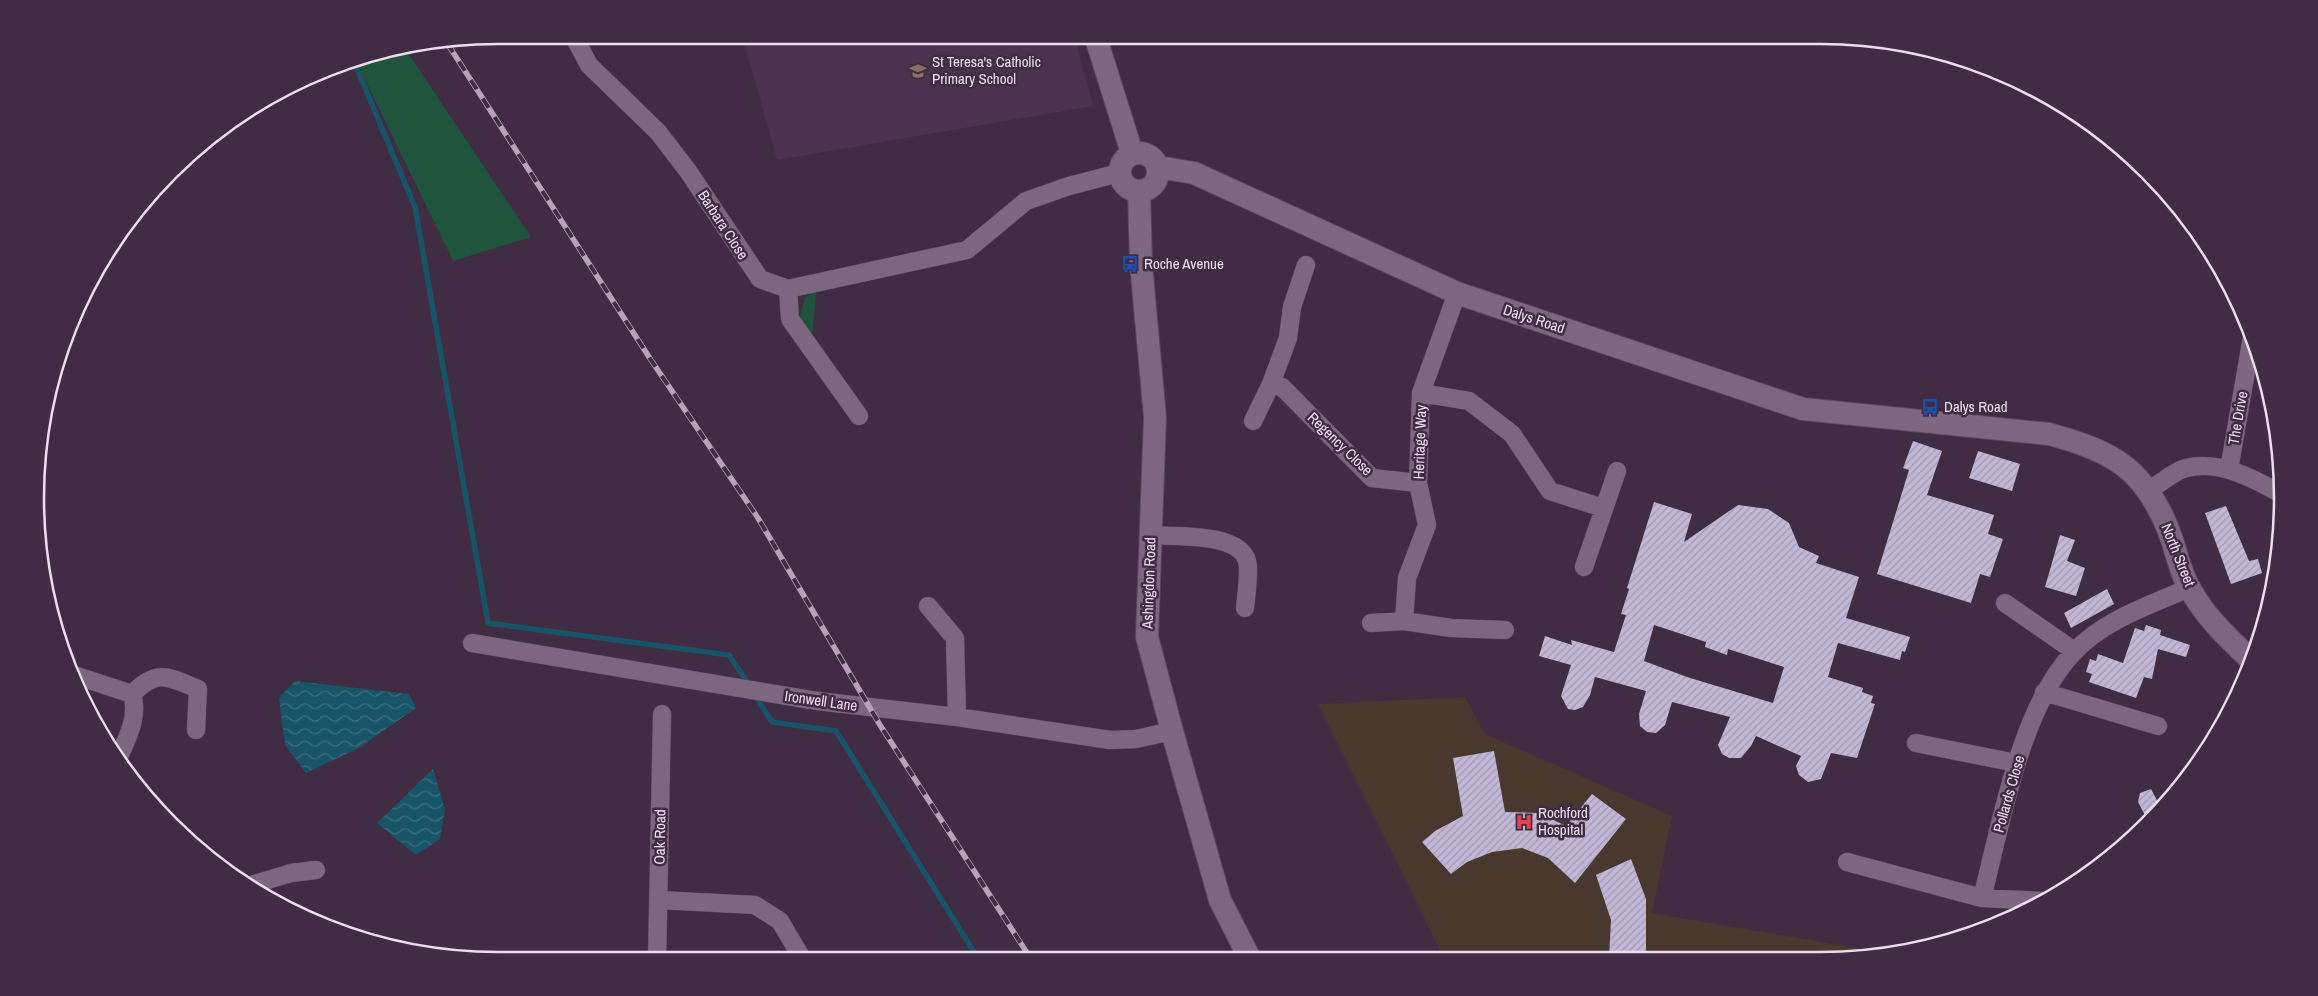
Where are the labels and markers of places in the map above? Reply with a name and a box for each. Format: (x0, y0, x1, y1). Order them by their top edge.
place label: St Teresa's Catholic Primary School (932, 51, 1041, 89)
school or university icon: St Teresa's Catholic Primary School (908, 61, 928, 81)
place label: Roche Avenue (1144, 253, 1224, 274)
bus stop icon: Roche Avenue (1120, 254, 1140, 274)
place label: Dalys Road (1944, 396, 2008, 417)
bus stop icon: Dalys Road (1920, 397, 1940, 417)
place label: Rochford Hospital (1538, 802, 1588, 840)
hospital icon: Rochford Hospital (1514, 812, 1534, 832)

